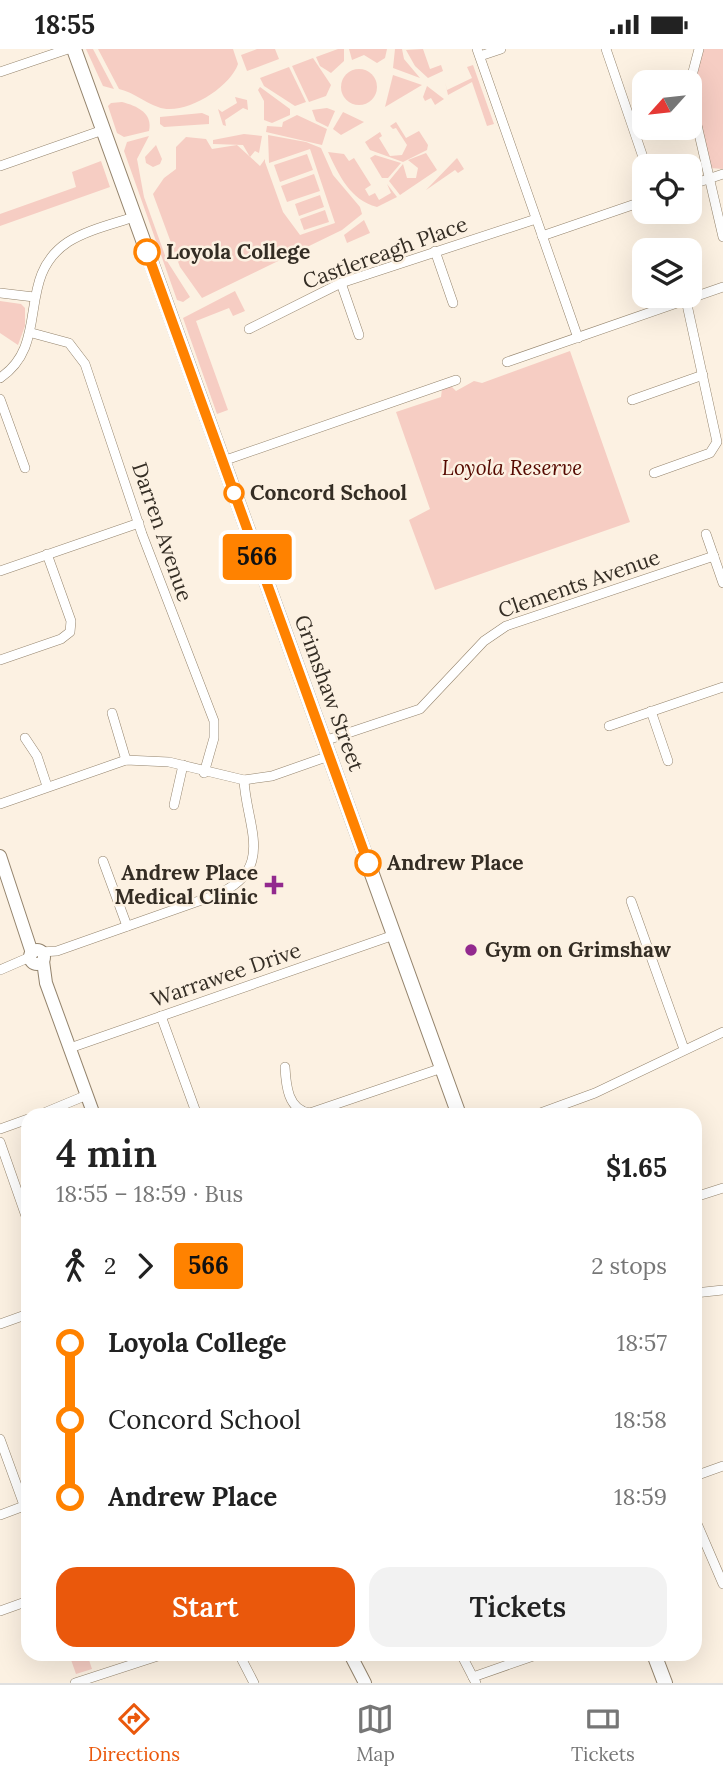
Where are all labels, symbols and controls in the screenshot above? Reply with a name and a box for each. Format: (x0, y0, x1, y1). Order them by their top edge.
text: 18:55 (35, 8, 95, 41)
north arrow (632, 70, 702, 140)
map controls (632, 70, 702, 308)
button: locate (632, 154, 702, 224)
street label: Castlereagh Place (299, 210, 471, 295)
place label: Loyola College (166, 238, 310, 265)
button: layers (632, 238, 702, 308)
marker: Loyola College (134, 239, 160, 265)
park label: Loyola Reserve (442, 454, 582, 481)
street label: Darren Avenue (126, 459, 199, 605)
place label: Concord School (250, 479, 408, 506)
marker: Concord School (224, 483, 244, 503)
line badge: 566 (217, 534, 297, 580)
text: 566 (237, 541, 277, 572)
street label: Clements Avenue (494, 543, 663, 624)
street label: Grimshaw Street (289, 611, 371, 776)
place label: Andrew Place (387, 849, 524, 876)
marker: Andrew Place (355, 850, 381, 876)
place label: Andrew Place Medical Clinic (114, 859, 258, 910)
marker: Andrew Place Medical Clinic (264, 875, 284, 895)
street label: Warrawee Drive (147, 936, 304, 1013)
place label: Gym on Grimshaw (485, 936, 671, 963)
marker: Gym on Grimshaw (463, 942, 479, 958)
text: 4 min (56, 1129, 157, 1177)
text: $1.65 (606, 1151, 667, 1184)
text: 18:55 – 18:59 · Bus (56, 1179, 243, 1208)
icon: walk (56, 1247, 94, 1285)
icon: forward (126, 1247, 164, 1285)
text: 566 (188, 1250, 229, 1281)
text: 2 (104, 1251, 116, 1280)
text: 2 stops (591, 1251, 667, 1280)
text: Loyola College (108, 1326, 287, 1359)
text: 18:57 (617, 1328, 667, 1357)
text: Concord School (108, 1403, 301, 1436)
text: 18:58 (614, 1405, 667, 1434)
text: Andrew Place (108, 1480, 277, 1513)
text: 18:59 (614, 1482, 667, 1511)
button: Start (56, 1567, 355, 1647)
button: Tickets (369, 1567, 667, 1647)
tab: Directions (88, 1700, 180, 1766)
tab: Map (356, 1700, 395, 1766)
tab: Tickets (571, 1700, 635, 1766)

